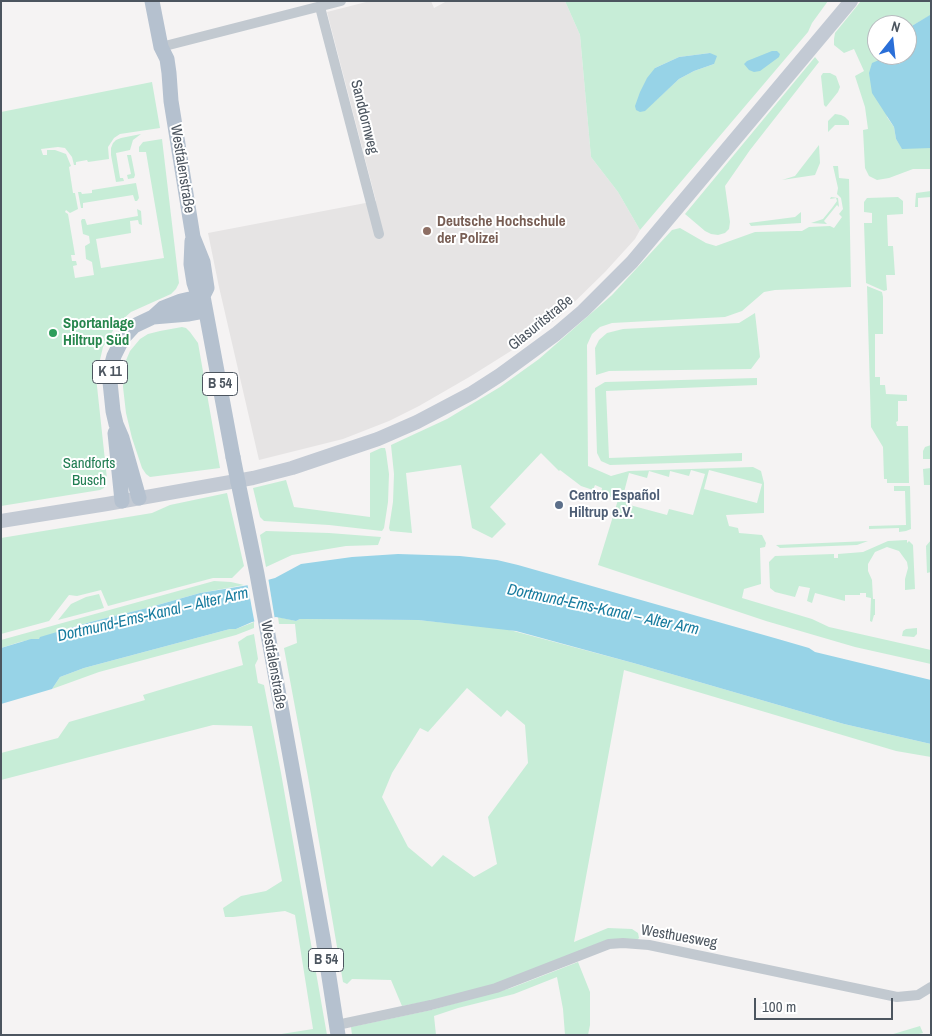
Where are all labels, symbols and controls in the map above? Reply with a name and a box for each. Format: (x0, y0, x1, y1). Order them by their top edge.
north arrow (867, 15, 917, 65)
text: N (889, 17, 902, 36)
street label: Sanddornweg (346, 78, 382, 156)
street label: Westfalenstraße (166, 123, 198, 215)
place label: Deutsche Hochschule der Polizei (437, 213, 566, 248)
marker: Deutsche Hochschule der Polizei (421, 225, 433, 237)
street label: Glasuritstraße (505, 291, 577, 355)
place label: Sportanlage Hiltrup Süd (63, 315, 134, 350)
marker: Sportanlage Hiltrup Süd (47, 327, 59, 339)
road number: K 11 (92, 361, 128, 384)
road number: B 54 (202, 372, 238, 396)
park label: Sandforts Busch (63, 455, 115, 490)
place label: Centro Español Hiltrup e.V. (569, 487, 660, 522)
marker: Centro Español Hiltrup e.V. (553, 499, 565, 511)
water label: Dortmund-Ems-Kanal – Alter Arm (505, 580, 701, 640)
water label: Dortmund-Ems-Kanal – Alter Arm (56, 584, 250, 646)
street label: Westfalenstraße (256, 619, 290, 711)
street label: Westhuesweg (640, 921, 718, 953)
road number: B 54 (308, 948, 344, 972)
scale bar (757, 988, 896, 1020)
text: 100 m (762, 996, 796, 1017)

